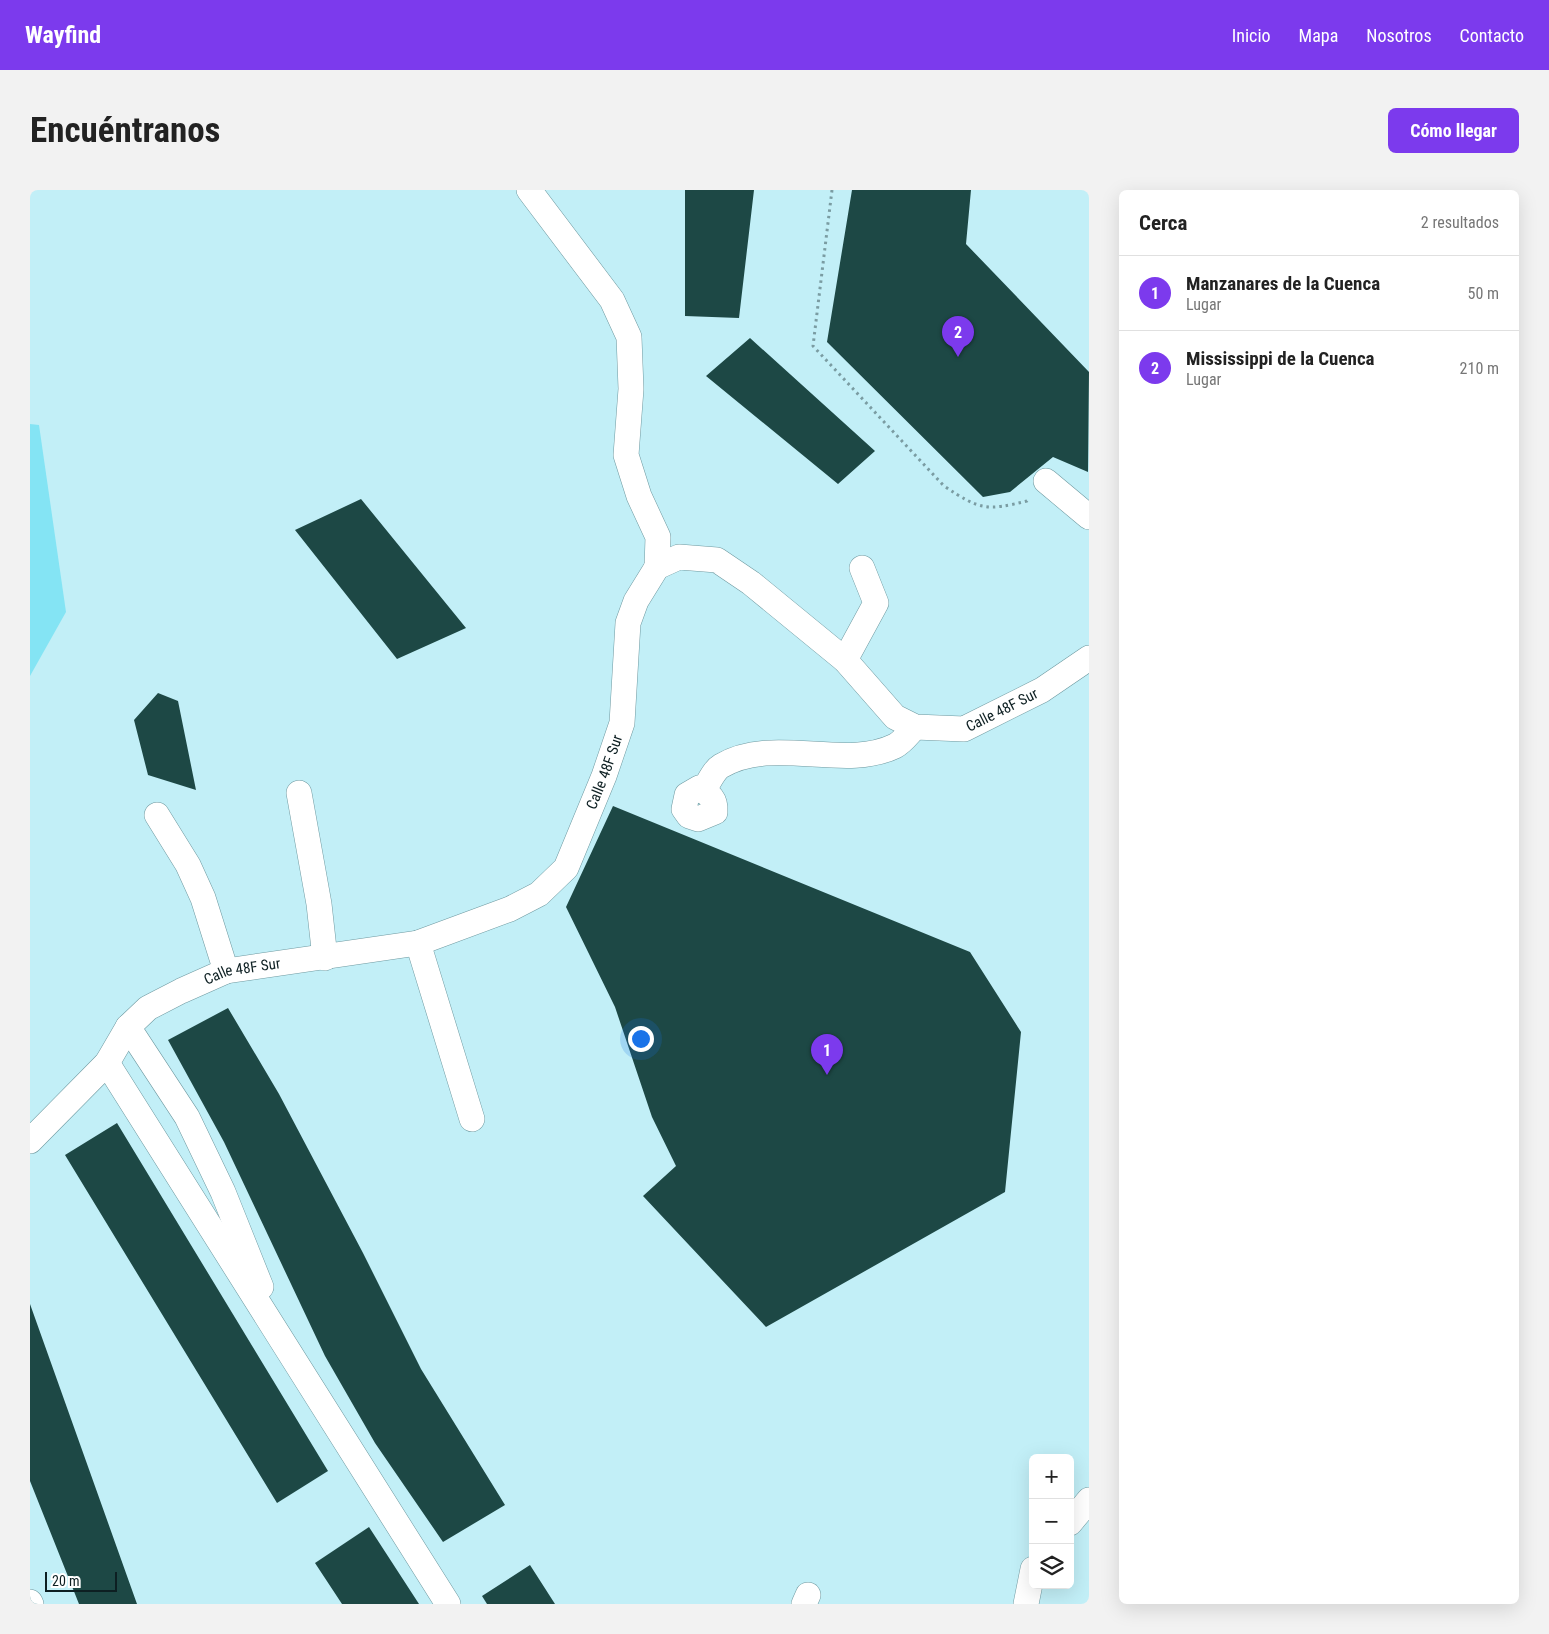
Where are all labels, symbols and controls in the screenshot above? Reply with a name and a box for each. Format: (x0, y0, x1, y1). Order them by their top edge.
text: Wayfind (25, 21, 101, 49)
text: Inicio (1232, 25, 1271, 46)
text: Mapa (1299, 25, 1338, 46)
text: Nosotros (1366, 25, 1432, 46)
text: Contacto (1460, 25, 1524, 46)
button: Cómo llegar (1388, 108, 1519, 153)
text: Encuéntranos (30, 110, 221, 151)
text: Cerca (1139, 211, 1187, 235)
text: 2 resultados (1421, 213, 1499, 232)
text: Manzanares de la Cuenca (1186, 272, 1380, 295)
text: 1 (1151, 284, 1159, 303)
text: 50 m (1467, 284, 1499, 303)
text: Lugar (1186, 295, 1221, 314)
pin: 2 (942, 316, 974, 357)
text: Mississippi de la Cuenca (1186, 347, 1375, 370)
text: 2 (1151, 359, 1159, 378)
text: 210 m (1460, 359, 1499, 378)
text: Lugar (1186, 370, 1221, 389)
street label: Calle 48F Sur (963, 684, 1041, 736)
street label: Calle 48F Sur (582, 732, 627, 812)
street label: Calle 48F Sur (201, 954, 282, 989)
your location (628, 1026, 654, 1052)
pin: 1 (811, 1034, 843, 1075)
map controls (1029, 1454, 1074, 1589)
button: + (1029, 1454, 1074, 1499)
button: − (1029, 1499, 1074, 1544)
button: layers (1029, 1544, 1074, 1589)
scale bar (45, 1569, 118, 1592)
text: 20 m (52, 1573, 80, 1589)

